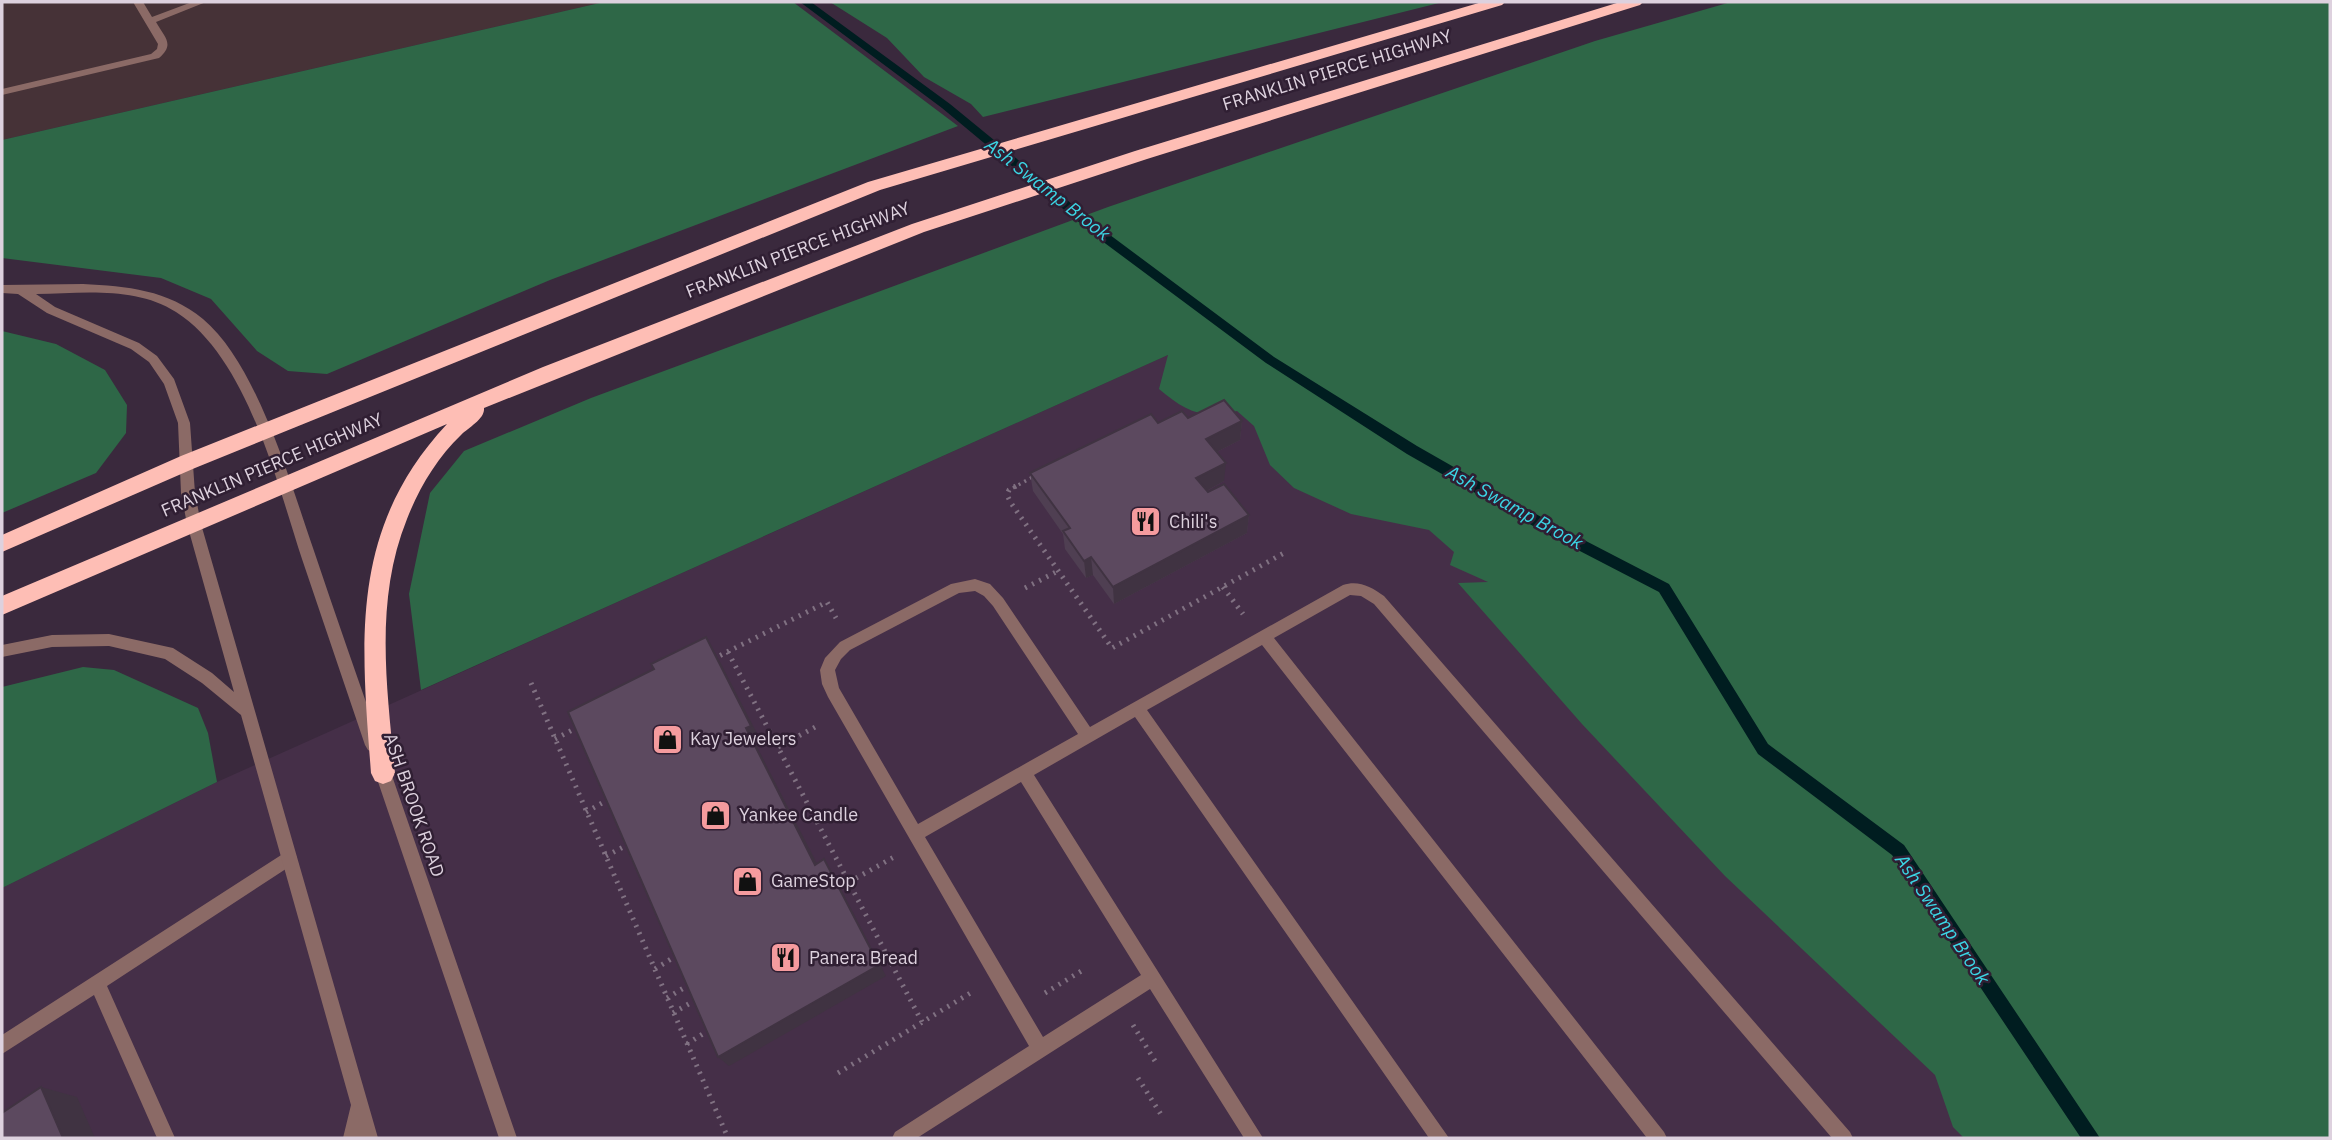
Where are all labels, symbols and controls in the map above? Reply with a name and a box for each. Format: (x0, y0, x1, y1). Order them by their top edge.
street label: FRANKLIN PIERCE HIGHWAY (1219, 24, 1455, 115)
water label: Ash Swamp Brook (980, 132, 1116, 246)
street label: FRANKLIN PIERCE HIGHWAY (682, 196, 914, 303)
street label: FRANKLIN PIERCE HIGHWAY (157, 407, 386, 522)
water label: Ash Swamp Brook (1442, 459, 1589, 555)
restaurant icon: Chili's (1129, 505, 1163, 539)
place label: Chili's (1169, 510, 1217, 533)
shop icon: Kay Jewelers (650, 722, 684, 756)
place label: Kay Jewelers (690, 727, 797, 750)
street label: ASH BROOK ROAD (379, 730, 450, 880)
shop icon: Yankee Candle (699, 798, 733, 832)
place label: Yankee Candle (739, 803, 858, 826)
water label: Ash Swamp Brook (1890, 848, 1996, 990)
shop icon: GameStop (731, 864, 765, 898)
place label: GameStop (771, 869, 856, 892)
restaurant icon: Panera Bread (769, 941, 803, 975)
place label: Panera Bread (809, 946, 918, 969)

